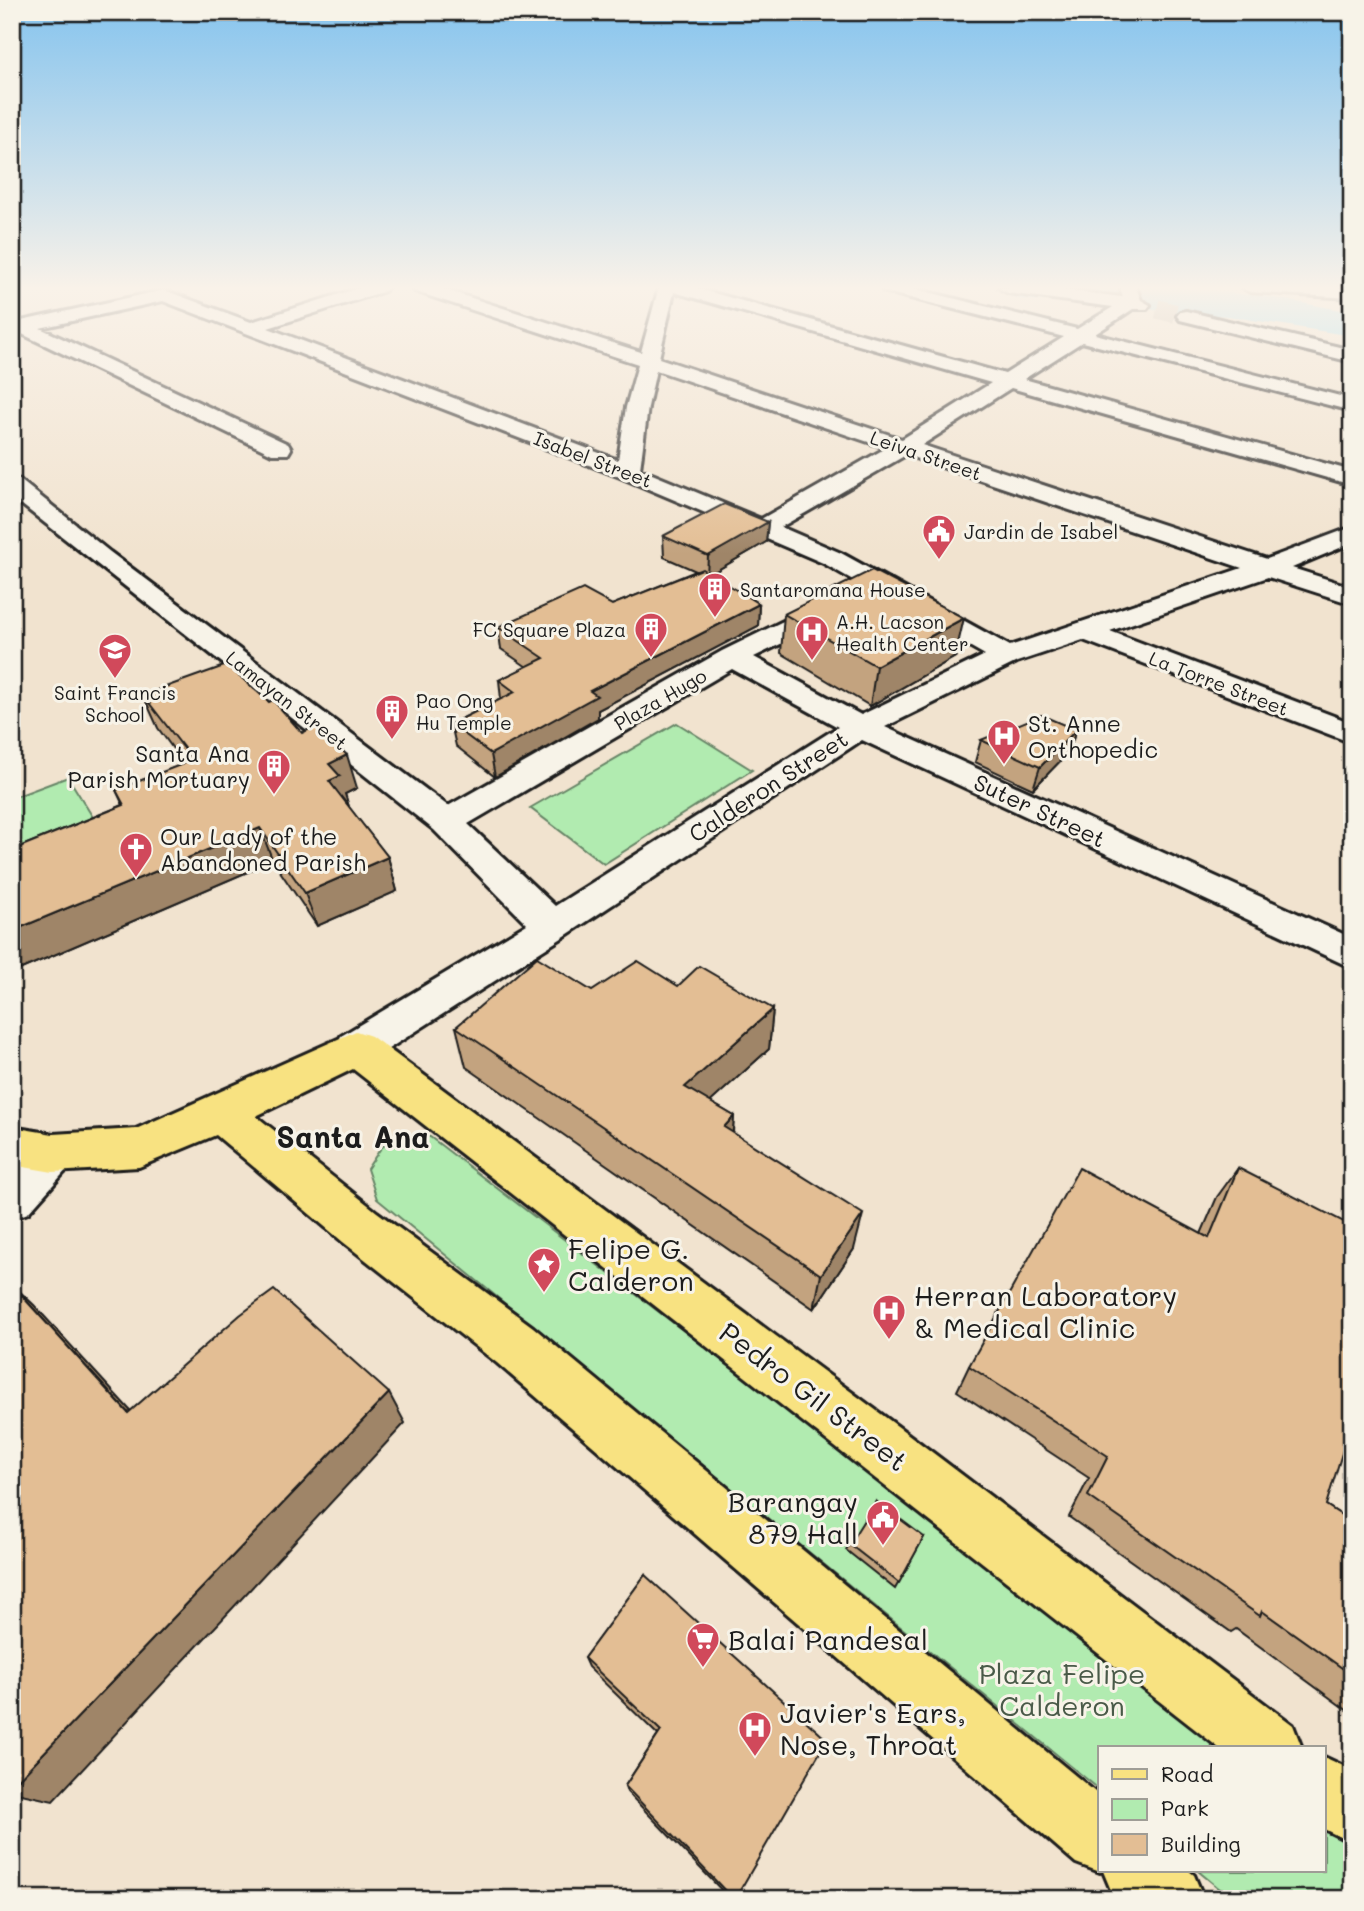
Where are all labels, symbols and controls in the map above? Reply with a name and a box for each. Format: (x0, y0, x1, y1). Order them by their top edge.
street label: Leiva Street (867, 424, 985, 486)
street label: Isabel Street (530, 425, 656, 493)
public building icon: Jardin de Isabel (920, 512, 958, 561)
place label: Jardin de Isabel (964, 519, 1118, 544)
building icon: Santaromana House (696, 570, 734, 619)
place label: Santaromana House (740, 577, 926, 602)
place label: A.H. Lacson Health Center (836, 609, 969, 656)
building icon: FC Square Plaza (632, 610, 670, 659)
hospital icon: A.H. Lacson Health Center (793, 613, 831, 662)
place label: FC Square Plaza (473, 617, 626, 642)
school or university icon: Saint Francis School (96, 631, 134, 680)
street label: Lamayan Street (221, 645, 353, 755)
street label: La Torre Street (1146, 645, 1292, 721)
street label: Plaza Hugo (609, 662, 711, 736)
place label: Saint Francis School (54, 680, 176, 727)
place label: Pao Ong Hu Temple (416, 688, 512, 735)
building icon: Pao Ong Hu Temple (373, 692, 411, 741)
place label: St. Anne Orthopedic (1028, 708, 1158, 764)
hospital icon: St. Anne Orthopedic (985, 717, 1023, 766)
street label: Calderon Street (683, 723, 853, 849)
place label: Santa Ana Parish Mortuary (67, 738, 250, 794)
building icon: Santa Ana Parish Mortuary (255, 747, 293, 796)
street label: Suter Street (969, 766, 1111, 854)
place label: Our Lady of the Abandoned Parish (160, 821, 366, 877)
church icon: Our Lady of the Abandoned Parish (117, 830, 155, 879)
district label: Santa Ana (276, 1116, 430, 1156)
place label: Felipe G. Calderon (568, 1230, 694, 1298)
place icon: Felipe G. Calderon (525, 1245, 563, 1294)
place label: Herran Laboratory & Medical Clinic (914, 1277, 1177, 1345)
hospital icon: Herran Laboratory & Medical Clinic (870, 1292, 908, 1341)
street label: Pedro Gil Street (713, 1314, 915, 1478)
place label: Barangay 879 Hall (728, 1483, 858, 1551)
public building icon: Barangay 879 Hall (864, 1498, 902, 1547)
supermarket icon: Balai Pandesal (684, 1620, 722, 1669)
place label: Balai Pandesal (728, 1621, 928, 1657)
park label: Plaza Felipe Calderon (979, 1655, 1145, 1723)
place label: Javier's Ears, Nose, Throat (780, 1694, 966, 1762)
hospital icon: Javier's Ears, Nose, Throat (736, 1709, 774, 1758)
legend (1098, 1746, 1326, 1872)
text: Road (1161, 1760, 1213, 1787)
text: Park (1161, 1794, 1209, 1821)
text: Building (1161, 1830, 1241, 1857)

